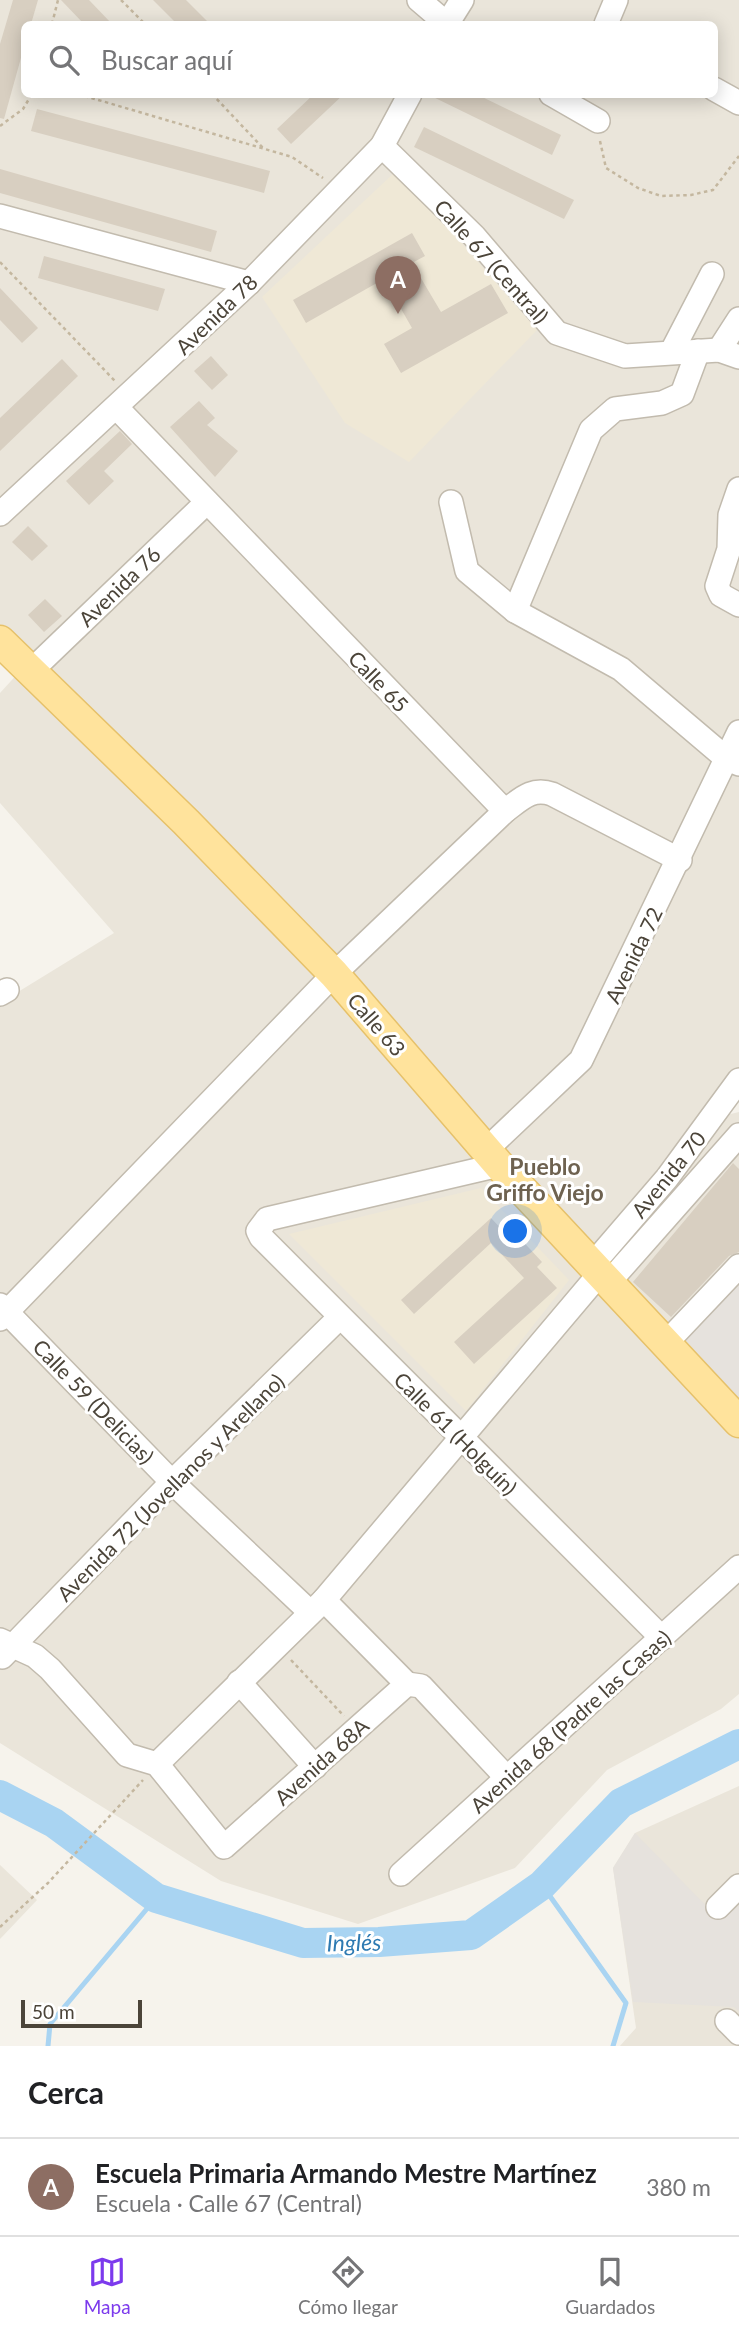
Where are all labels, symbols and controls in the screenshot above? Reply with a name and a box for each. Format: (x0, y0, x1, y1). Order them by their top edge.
search box (21, 21, 718, 98)
icon: search (45, 41, 83, 79)
text: Buscar aquí (101, 44, 232, 76)
street label: Calle 67 (Central) (430, 194, 554, 328)
pin: A (375, 256, 421, 314)
street label: Avenida 78 (170, 269, 262, 359)
street label: Avenida 76 (73, 541, 165, 631)
street label: Calle 65 (344, 645, 414, 717)
street label: Avenida 72 (599, 903, 667, 1007)
street label: Calle 63 (343, 987, 411, 1061)
street label: Avenida 70 (626, 1126, 710, 1222)
district label: Pueblo Griffo Viejo (486, 1152, 604, 1206)
your location (498, 1214, 532, 1248)
street label: Calle 59 (Delicias) (28, 1334, 160, 1468)
street label: Calle 61 (Holguín) (389, 1366, 523, 1500)
street label: Avenida 72 (Jovellanos y Arellano) (51, 1368, 289, 1606)
street label: Avenida 68 (Padre las Casas) (465, 1624, 675, 1818)
street label: Avenida 68A (269, 1712, 374, 1810)
water label: Inglés (326, 1928, 382, 1956)
scale bar (21, 1997, 142, 2029)
text: 50 m (32, 2000, 75, 2023)
text: Cerca (28, 2074, 104, 2110)
text: Escuela Primaria Armando Mestre Martínez (95, 2157, 597, 2189)
text: A (43, 2173, 59, 2201)
text: 380 m (646, 2173, 711, 2201)
text: Escuela · Calle 67 (Central) (95, 2189, 362, 2217)
tab: Mapa (84, 2253, 131, 2318)
tab: Cómo llegar (298, 2253, 398, 2318)
tab: Guardados (565, 2253, 655, 2318)

